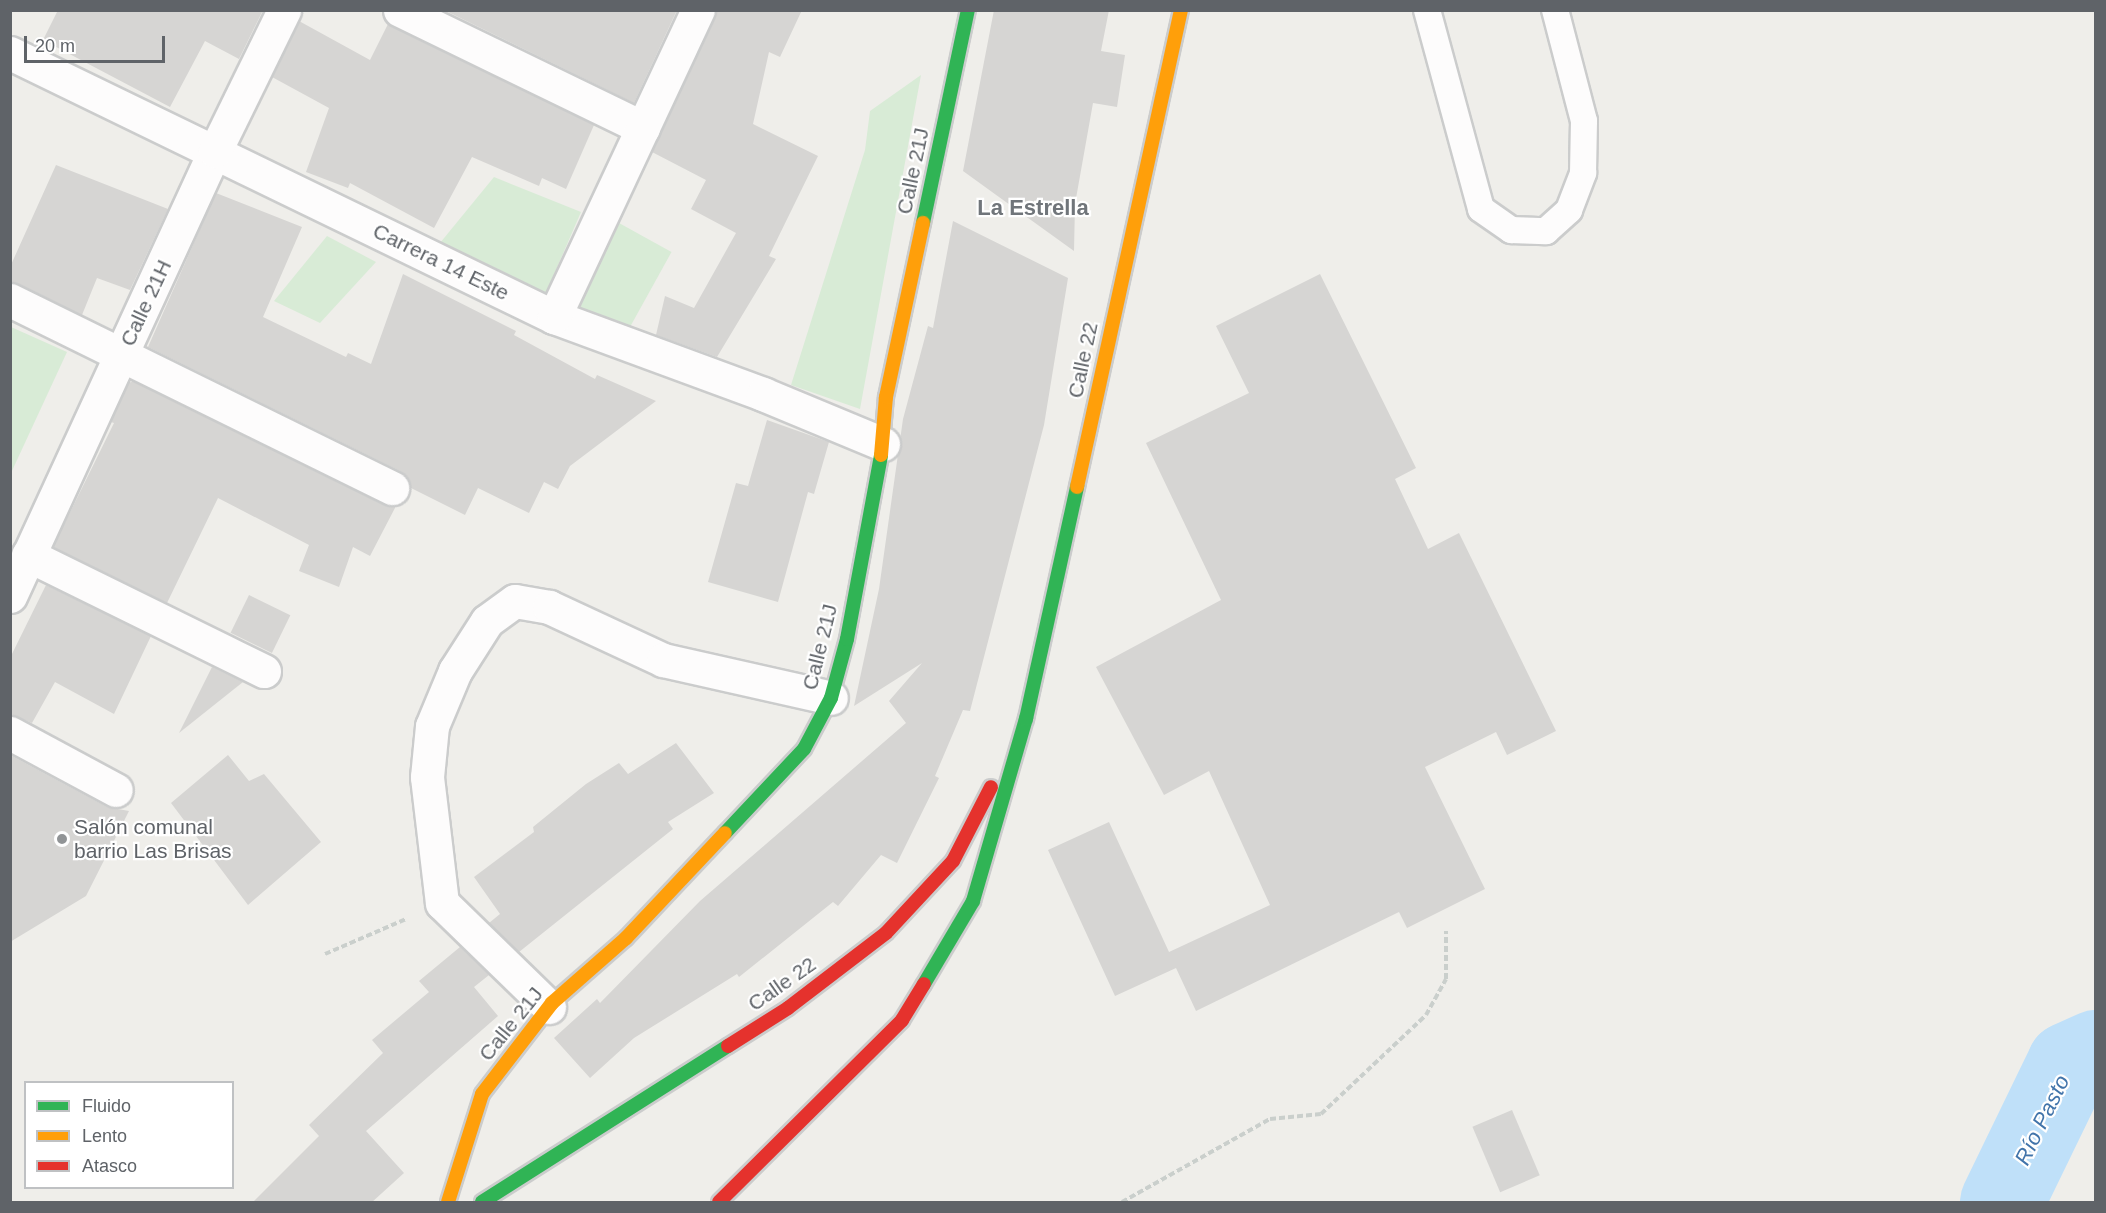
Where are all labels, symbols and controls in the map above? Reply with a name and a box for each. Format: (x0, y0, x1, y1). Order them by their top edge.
scale bar (27, 24, 168, 62)
text: 20 m (35, 36, 75, 56)
street label: Calle 21J (892, 126, 934, 216)
district label: La Estrella (977, 195, 1089, 221)
street label: Carrera 14 Este (369, 218, 513, 306)
street label: Calle 21H (115, 256, 177, 350)
street label: Calle 22 (1063, 320, 1103, 400)
street label: Calle 21J (797, 601, 843, 693)
place label: Salón comunal barrio Las Brisas (74, 814, 232, 864)
marker: Salón comunal barrio Las Brisas (55, 832, 69, 846)
street label: Calle 22 (743, 952, 821, 1016)
street label: Calle 21J (474, 982, 548, 1066)
water label: Río Pasto (2009, 1071, 2075, 1169)
legend (24, 1081, 234, 1189)
text: Fluido (82, 1096, 131, 1116)
text: Lento (82, 1126, 127, 1146)
text: Atasco (82, 1156, 137, 1176)

